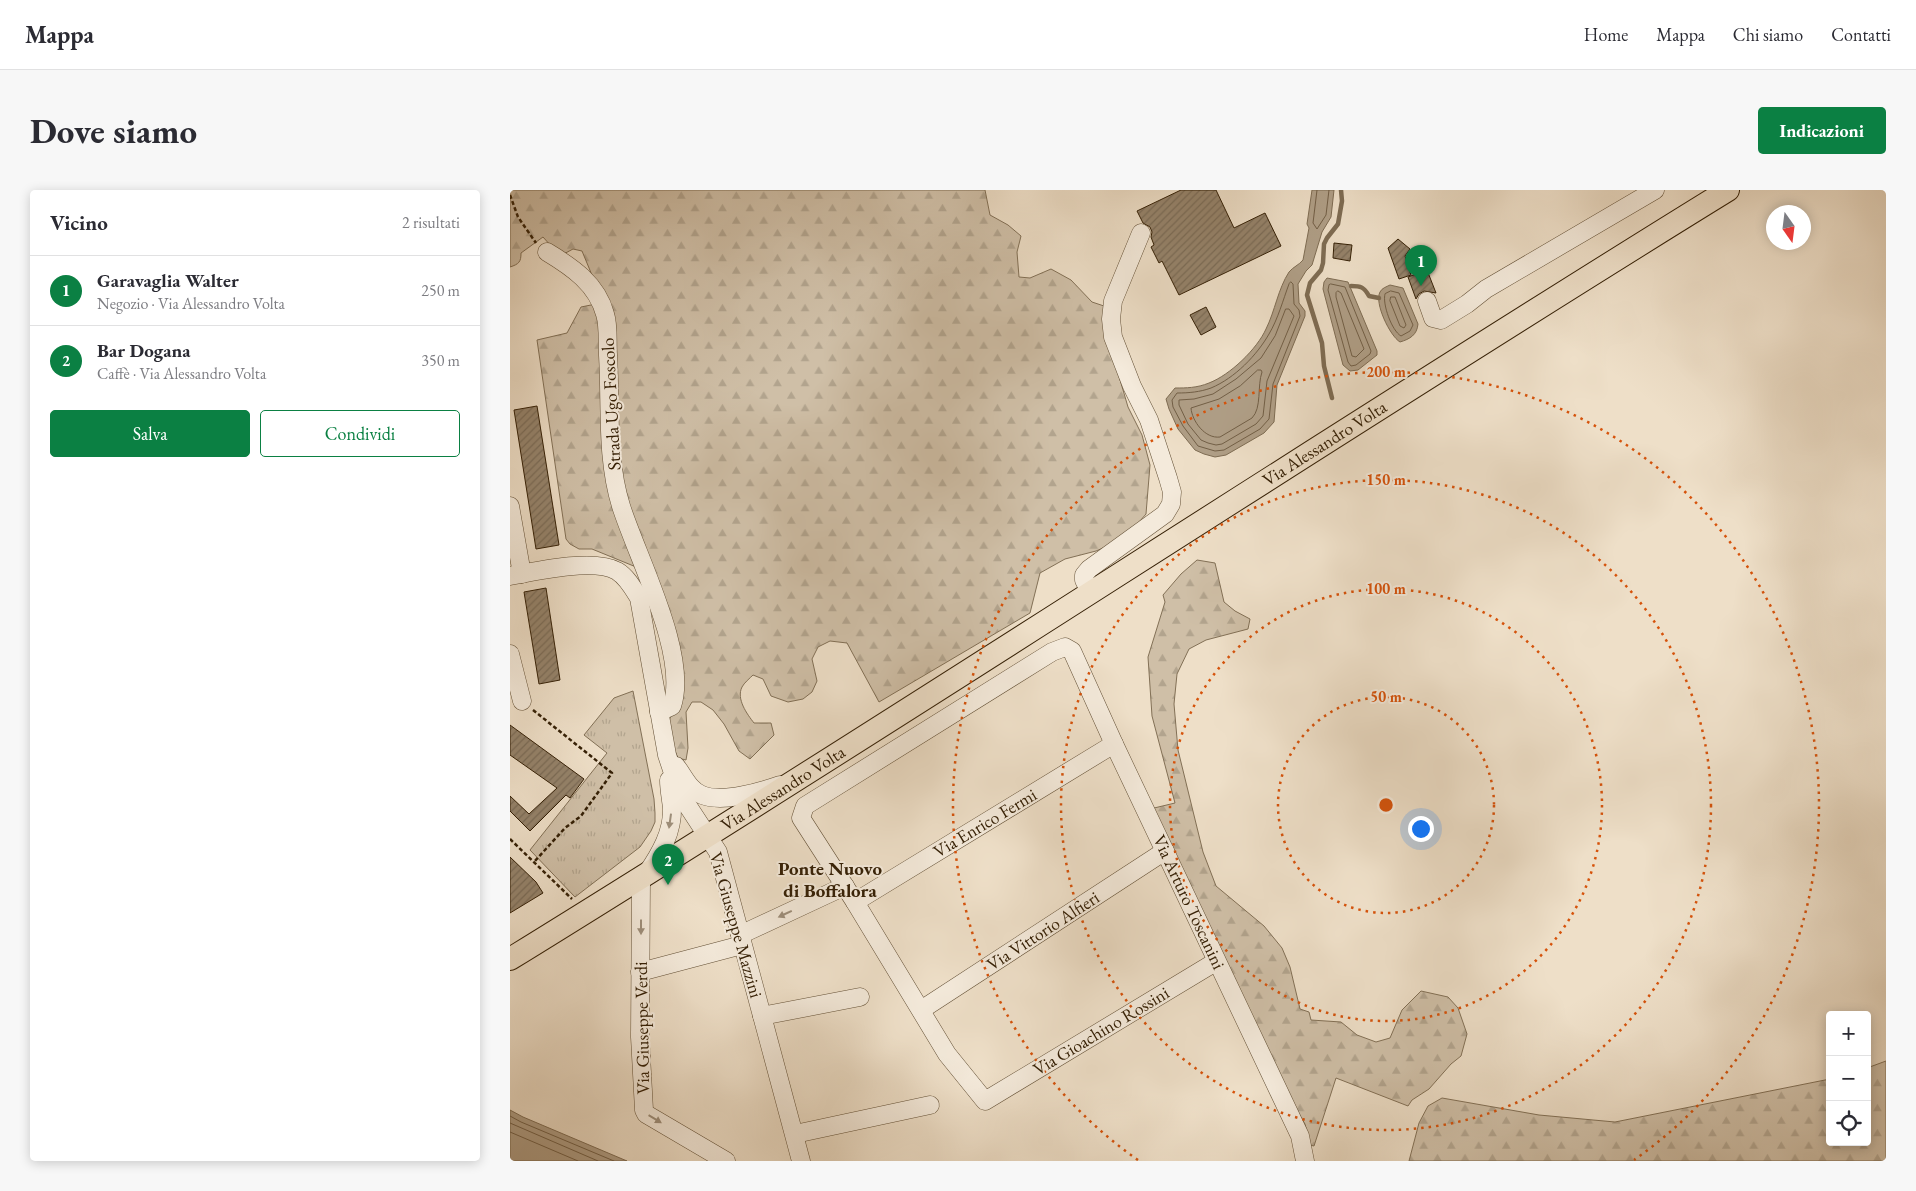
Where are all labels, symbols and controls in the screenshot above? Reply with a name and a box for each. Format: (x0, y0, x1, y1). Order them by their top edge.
text: Mappa (25, 19, 94, 50)
text: Home (1584, 23, 1628, 46)
text: Mappa (1656, 23, 1705, 46)
text: Chi siamo (1733, 23, 1803, 46)
text: Contatti (1831, 23, 1891, 46)
button: Indicazioni (1758, 107, 1886, 154)
text: Dove siamo (30, 108, 197, 153)
north arrow (1766, 205, 1811, 250)
text: Vicino (50, 209, 108, 236)
text: 2 risultati (402, 212, 460, 233)
pin: 1 (1405, 245, 1437, 286)
text: Garavaglia Walter (97, 268, 239, 293)
text: 1 (62, 280, 70, 301)
text: 250 m (421, 280, 460, 301)
text: Negozio · Via Alessandro Volta (97, 293, 285, 314)
street label: Strada Ugo Foscolo (596, 337, 625, 471)
text: Bar Dogana (97, 338, 191, 363)
text: 2 (62, 350, 70, 371)
text: 350 m (421, 350, 460, 371)
text: 200 m (1366, 362, 1406, 381)
text: Caffè · Via Alessandro Volta (97, 363, 266, 384)
street label: Via Alessandro Volta (1258, 394, 1391, 491)
button: Salva (50, 410, 250, 457)
button: Condividi (260, 410, 460, 457)
text: 150 m (1366, 470, 1406, 489)
text: 100 m (1366, 579, 1406, 598)
text: 50 m (1370, 687, 1402, 706)
street label: Via Alessandro Volta (716, 740, 850, 836)
street label: Via Enrico Fermi (929, 782, 1041, 862)
centre of rings (1377, 796, 1395, 814)
one-way arrow (666, 813, 674, 829)
your location (1408, 816, 1434, 842)
street label: Via Arturo Toscanini (1148, 831, 1231, 973)
pin: 2 (652, 844, 684, 885)
street label: Via Giuseppe Mazzini (705, 849, 768, 1001)
district label: Ponte Nuovo di Boffalora (778, 856, 882, 903)
street label: Via Vittorio Alfieri (982, 885, 1104, 976)
one-way arrow (778, 910, 792, 918)
one-way arrow (637, 920, 645, 936)
street label: Via Giuseppe Verdi (629, 961, 654, 1095)
street label: Via Gioachino Rossini (1028, 981, 1174, 1080)
map controls (1826, 1011, 1871, 1146)
button: + (1826, 1011, 1871, 1056)
button: − (1826, 1056, 1871, 1101)
button: locate (1826, 1101, 1871, 1146)
one-way arrow (648, 1114, 661, 1123)

